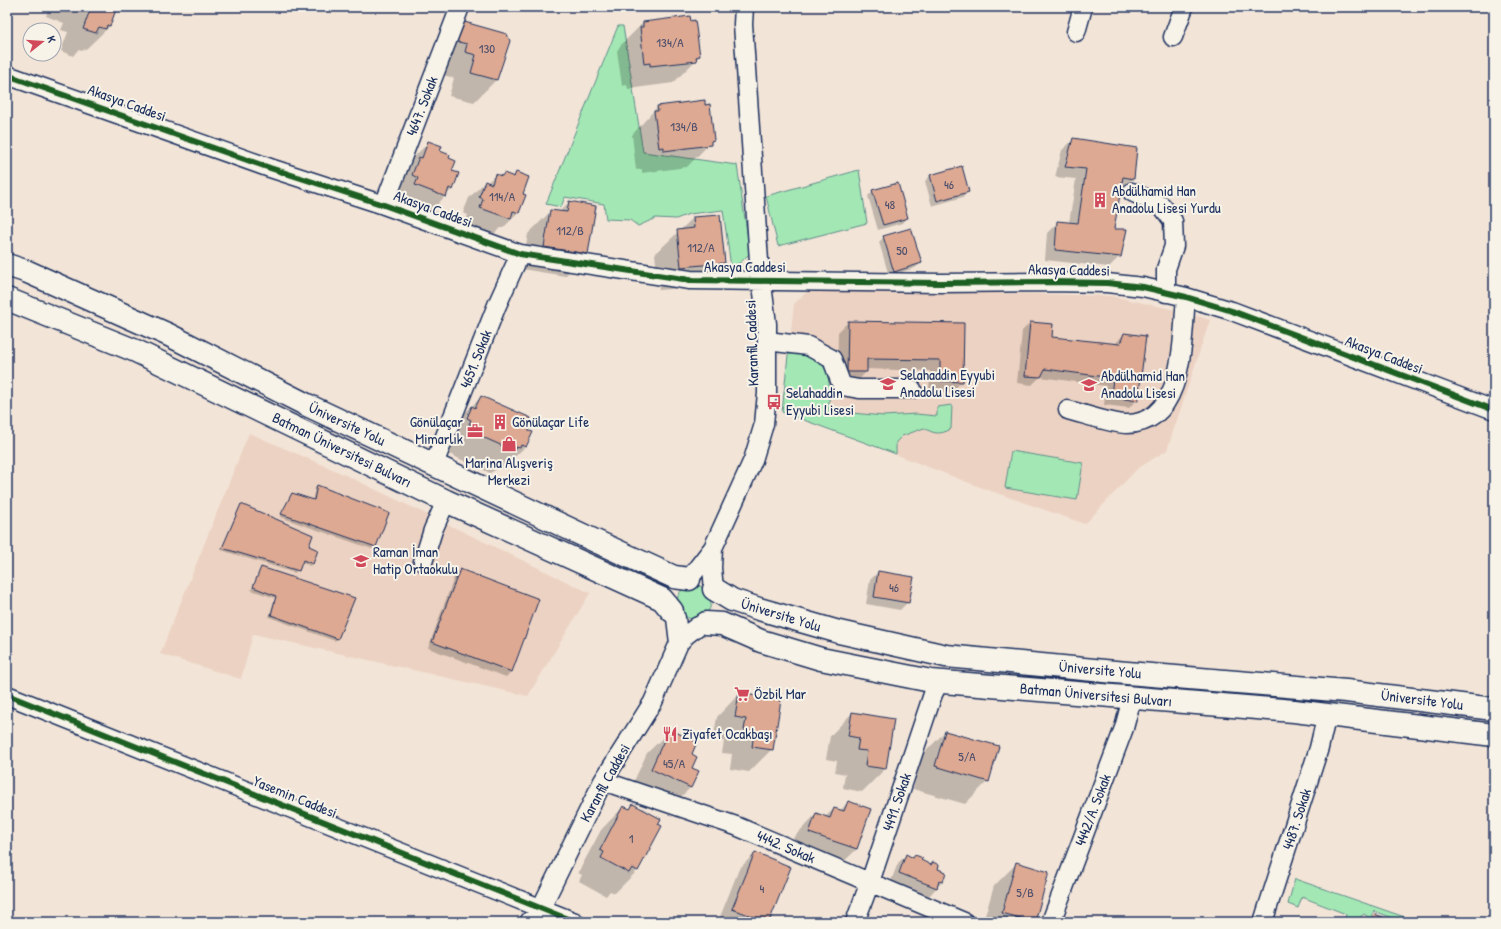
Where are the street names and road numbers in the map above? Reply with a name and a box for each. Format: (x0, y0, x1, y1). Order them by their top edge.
street label: 4647. Sokak (401, 73, 443, 139)
street label: Akasya Caddesi (85, 79, 169, 126)
street label: Akasya Caddesi (391, 185, 475, 232)
street label: Akasya Caddesi (704, 256, 786, 277)
street label: Akasya Caddesi (1028, 258, 1110, 281)
street label: Karanfil Caddesi (739, 299, 764, 387)
street label: 4651. Sokak (454, 326, 497, 391)
street label: Akasya Caddesi (1342, 330, 1426, 379)
street label: Üniversite Yolu (305, 397, 389, 450)
street label: Batman Üniversitesi Bulvarı (269, 407, 415, 492)
street label: Üniversite Yolu (739, 592, 824, 637)
street label: Üniversite Yolu (1058, 655, 1142, 684)
street label: Batman Üniversitesi Bulvarı (1019, 677, 1173, 712)
street label: Üniversite Yolu (1380, 684, 1464, 715)
street label: Karanfil Caddesi (574, 740, 635, 826)
street label: Yasemin Caddesi (250, 770, 340, 823)
street label: 4491. Sokak (877, 770, 916, 834)
street label: 4442/A. Sokak (1069, 771, 1116, 849)
street label: 4487. Sokak (1277, 786, 1316, 852)
street label: 4442. Sokak (754, 825, 819, 868)

